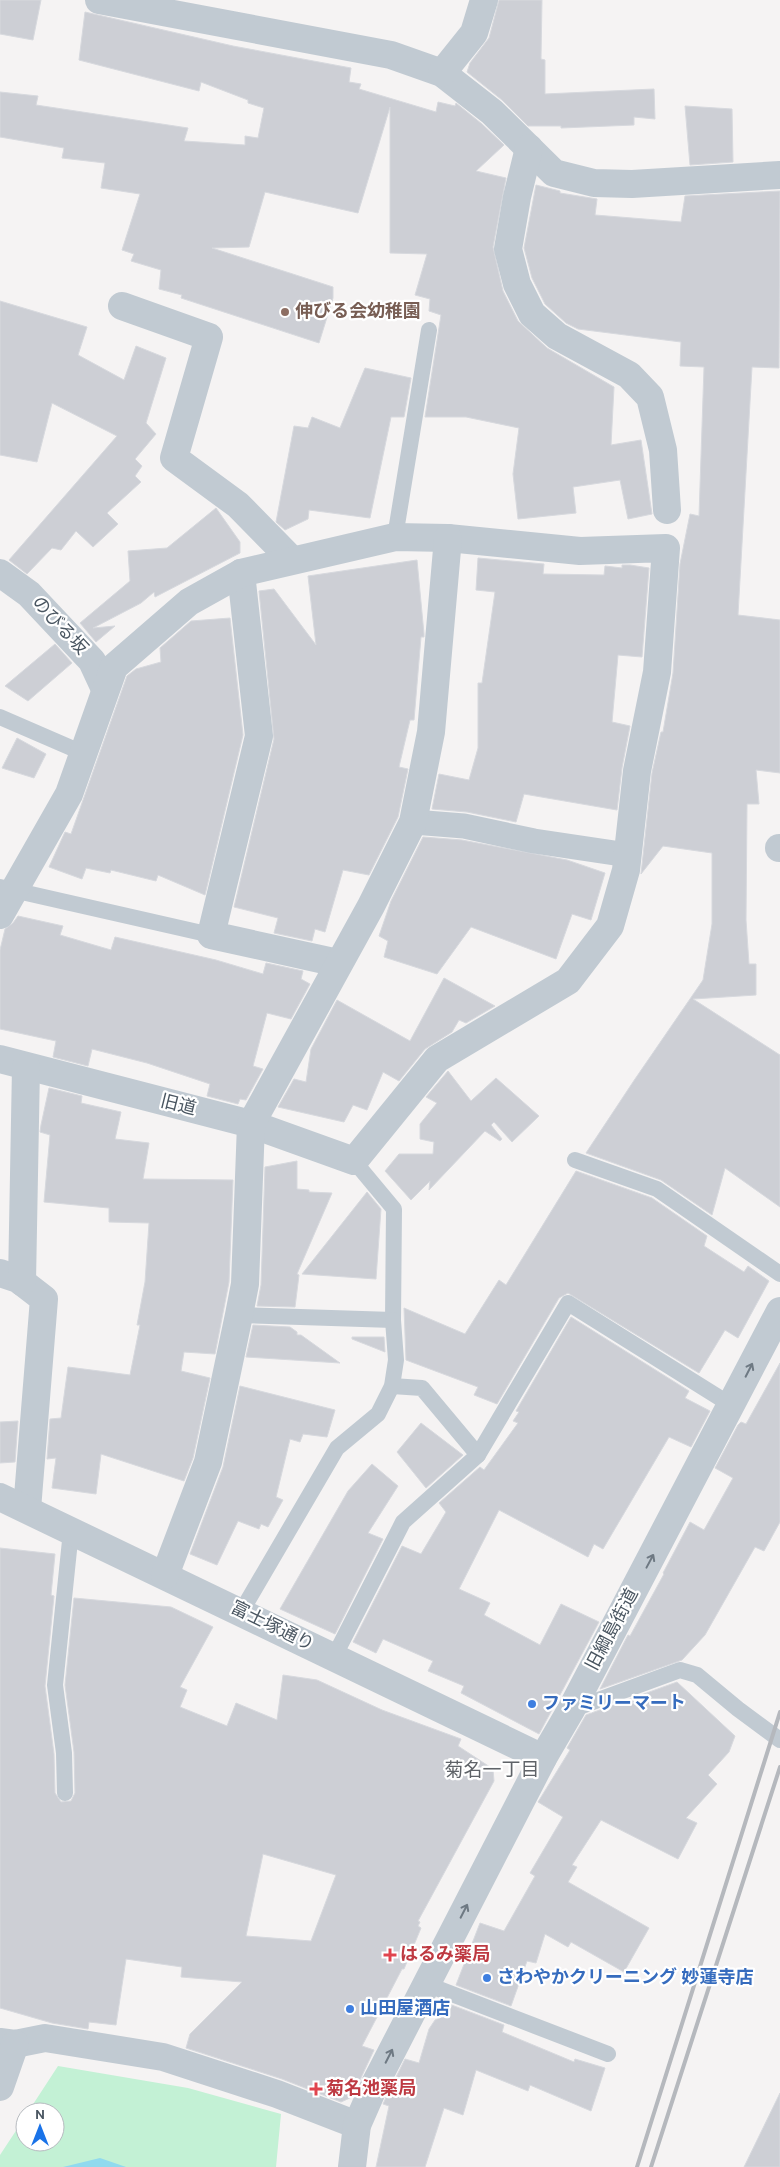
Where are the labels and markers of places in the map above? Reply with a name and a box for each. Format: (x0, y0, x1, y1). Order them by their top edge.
place label: 伸びる会幼稚園 (295, 301, 421, 324)
marker: 伸びる会幼稚園 (279, 306, 291, 318)
place label: ファミリーマート (542, 1693, 686, 1716)
marker: ファミリーマート (526, 1698, 538, 1710)
place label: はるみ薬局 (400, 1944, 490, 1967)
marker: はるみ薬局 (384, 1949, 396, 1961)
place label: さわやかクリーニング 妙蓮寺店 (497, 1967, 754, 1990)
marker: さわやかクリーニング 妙蓮寺店 (481, 1972, 493, 1984)
place label: 山田屋酒店 (360, 1998, 450, 2021)
marker: 山田屋酒店 (344, 2003, 356, 2015)
place label: 菊名池薬局 (326, 2078, 416, 2101)
marker: 菊名池薬局 (310, 2083, 322, 2095)

